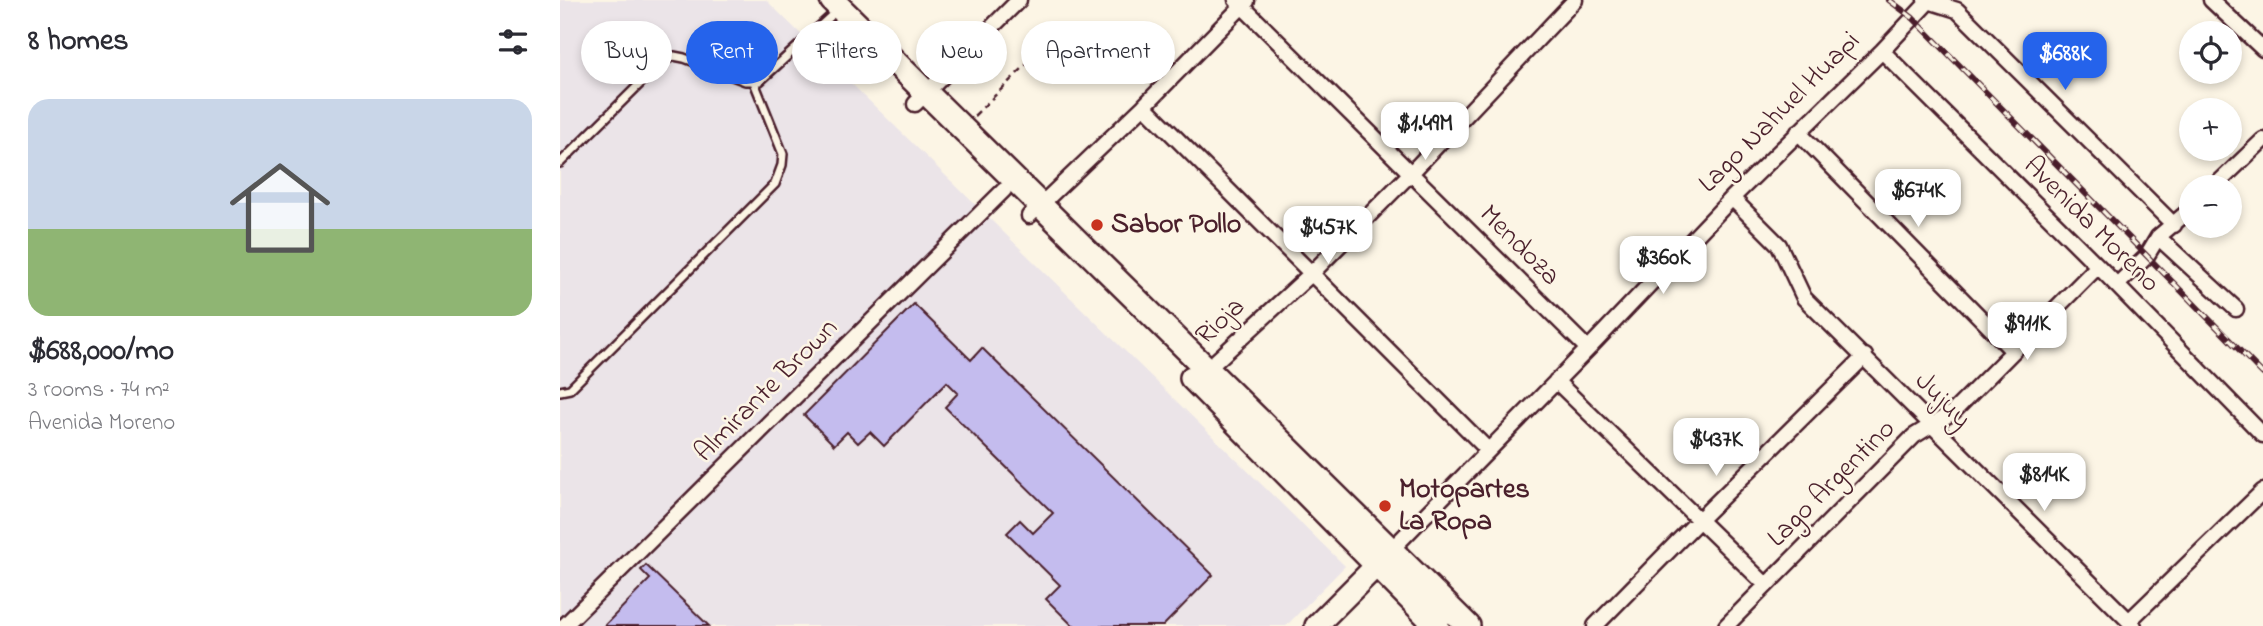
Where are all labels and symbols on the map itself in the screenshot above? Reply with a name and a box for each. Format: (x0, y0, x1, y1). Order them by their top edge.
street label: Lago Nahuel Huapi (1690, 23, 1870, 203)
pin: $688K (2016, 32, 2114, 92)
pin: $1.49M (1368, 102, 1482, 162)
street label: Avenida Moreno (2013, 147, 2169, 303)
pin: $674K (1869, 170, 1967, 229)
street label: Mendoza (1469, 196, 1569, 296)
place label: Sabor Pollo (1111, 205, 1241, 246)
pin: $457K (1279, 206, 1377, 266)
marker: Sabor Pollo (1089, 217, 1105, 233)
pin: $360K (1614, 236, 1712, 296)
street label: Rioja (1187, 288, 1255, 356)
pin: $911K (1978, 302, 2076, 362)
street label: Almirante Brown (685, 309, 849, 473)
street label: Jujuy (1904, 363, 1980, 439)
street label: Lago Argentino (1758, 410, 1906, 558)
pin: $437K (1667, 419, 1765, 478)
pin: $814K (1995, 454, 2093, 513)
place label: Motopartes La Ropa (1399, 470, 1530, 543)
marker: Motopartes La Ropa (1377, 498, 1393, 514)

